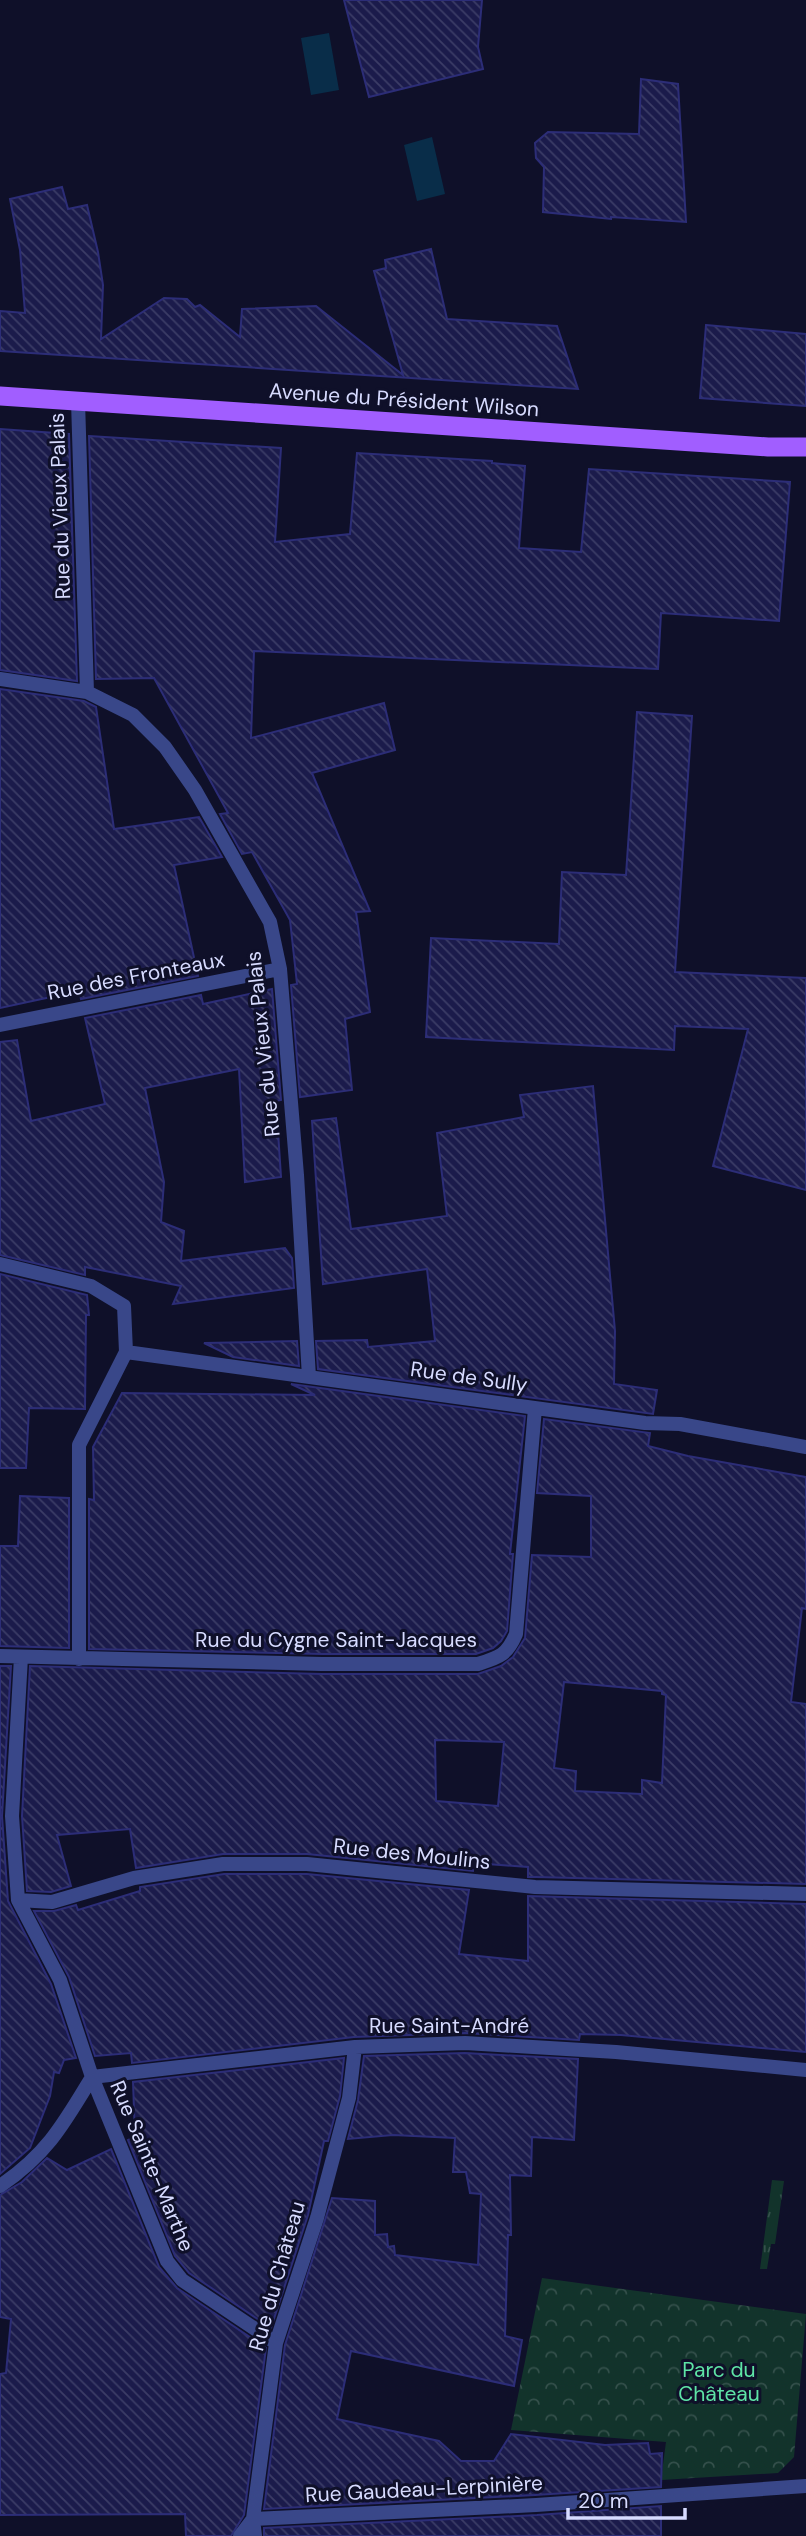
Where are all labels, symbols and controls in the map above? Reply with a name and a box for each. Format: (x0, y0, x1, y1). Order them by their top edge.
street label: Avenue du Président Wilson (268, 377, 540, 423)
street label: Rue du Vieux Palais (43, 412, 77, 600)
street label: Rue des Fronteaux (45, 945, 227, 1007)
street label: Rue du Vieux Palais (239, 950, 287, 1138)
street label: Rue de Sully (409, 1355, 530, 1399)
street label: Rue du Cygne Saint-Jacques (195, 1626, 477, 1654)
street label: Rue des Moulins (332, 1832, 492, 1876)
street label: Rue Saint-André (369, 2012, 529, 2040)
street label: Rue Sainte-Marthe (103, 2076, 201, 2256)
street label: Rue du Château (242, 2198, 312, 2354)
park label: Parc du Château (678, 2356, 760, 2408)
street label: Rue Gaudeau-Lerpinière (304, 2469, 544, 2509)
scale bar (568, 2476, 685, 2520)
text: 20 m (578, 2487, 629, 2515)

